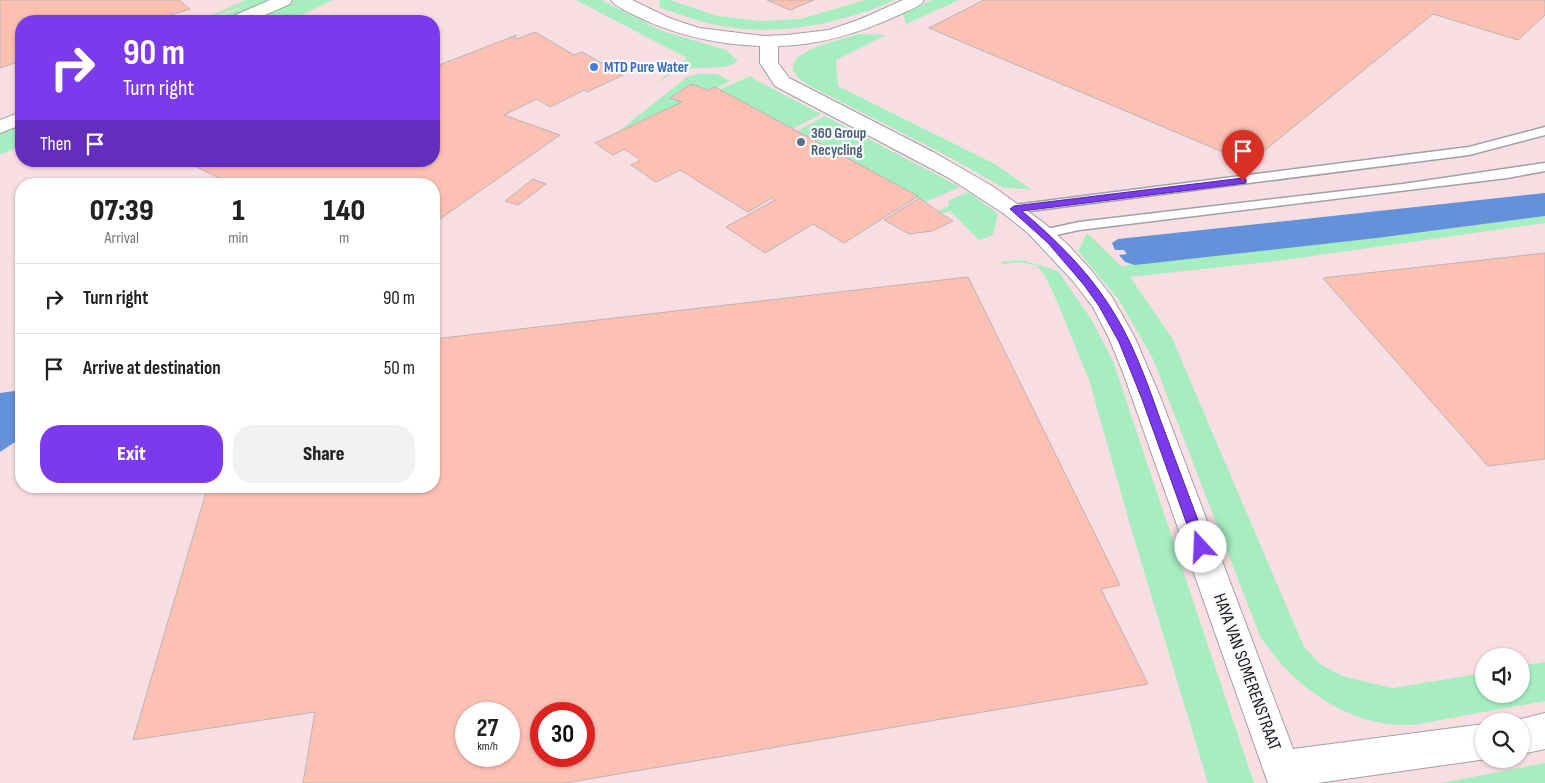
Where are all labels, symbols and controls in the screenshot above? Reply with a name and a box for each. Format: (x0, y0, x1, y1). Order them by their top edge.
text: 90 m (123, 32, 185, 75)
icon: right (40, 35, 105, 100)
place label: MTD Pure Water (604, 58, 689, 77)
marker: MTD Pure Water (588, 61, 600, 73)
text: Turn right (123, 75, 194, 102)
place label: 360 Group Recycling (811, 124, 866, 160)
icon: arrive (81, 130, 109, 158)
pin (1222, 130, 1264, 181)
text: Then (40, 133, 71, 156)
marker: 360 Group Recycling (795, 136, 807, 148)
icon: arrive (1229, 137, 1257, 165)
text: 07:39 (90, 193, 154, 229)
text: 1 (232, 193, 245, 229)
text: 140 (323, 193, 365, 229)
text: Arrival (104, 229, 139, 248)
text: min (228, 229, 248, 248)
text: m (339, 229, 349, 248)
icon: right (40, 285, 68, 313)
text: Turn right (83, 287, 148, 310)
text: 90 m (383, 287, 415, 310)
icon: arrive (40, 355, 68, 383)
text: Arrive at destination (83, 357, 221, 380)
text: 50 m (384, 357, 415, 380)
button: Exit (40, 425, 223, 483)
button: Share (233, 425, 415, 483)
position arrow (1174, 520, 1226, 572)
street label: HAYA VAN SOMERENSTRAAT (1209, 591, 1285, 753)
map controls (1475, 648, 1530, 768)
button: sound (1475, 648, 1530, 703)
speed limit sign: 30 (530, 702, 595, 767)
text: 27 (477, 713, 498, 744)
button: search (1475, 713, 1530, 768)
text: km/h (477, 739, 498, 754)

